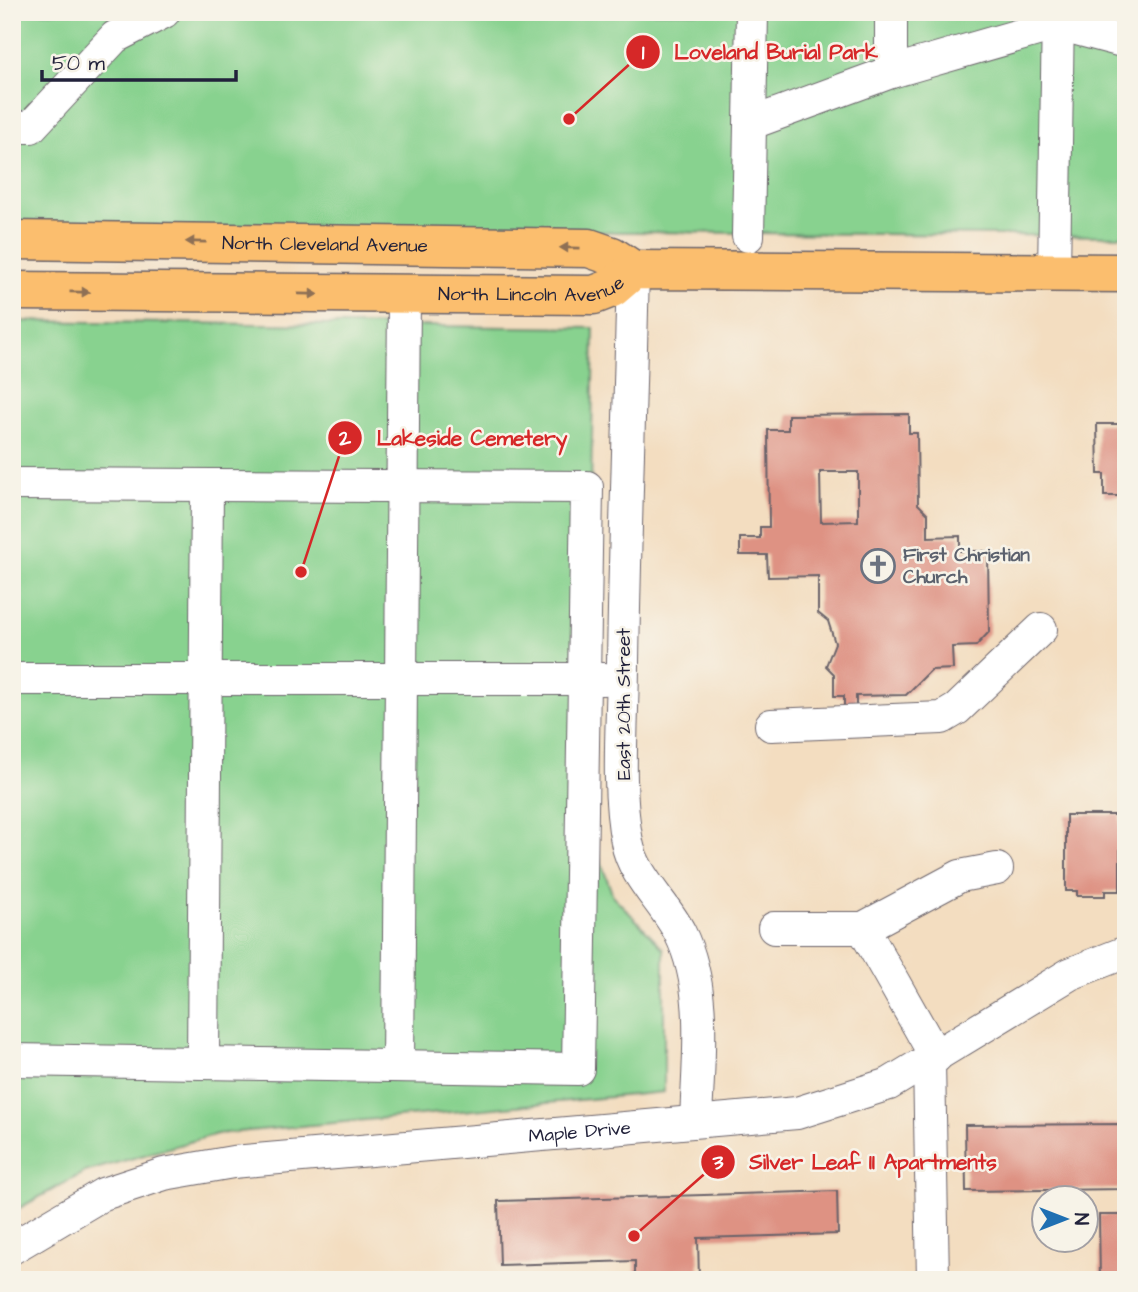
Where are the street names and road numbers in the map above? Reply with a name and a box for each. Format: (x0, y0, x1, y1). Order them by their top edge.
street label: North Cleveland Avenue (222, 229, 428, 259)
street label: North Lincoln Avenue (438, 270, 630, 309)
street label: East 20th Street (611, 628, 638, 780)
street label: Maple Drive (527, 1114, 632, 1150)

